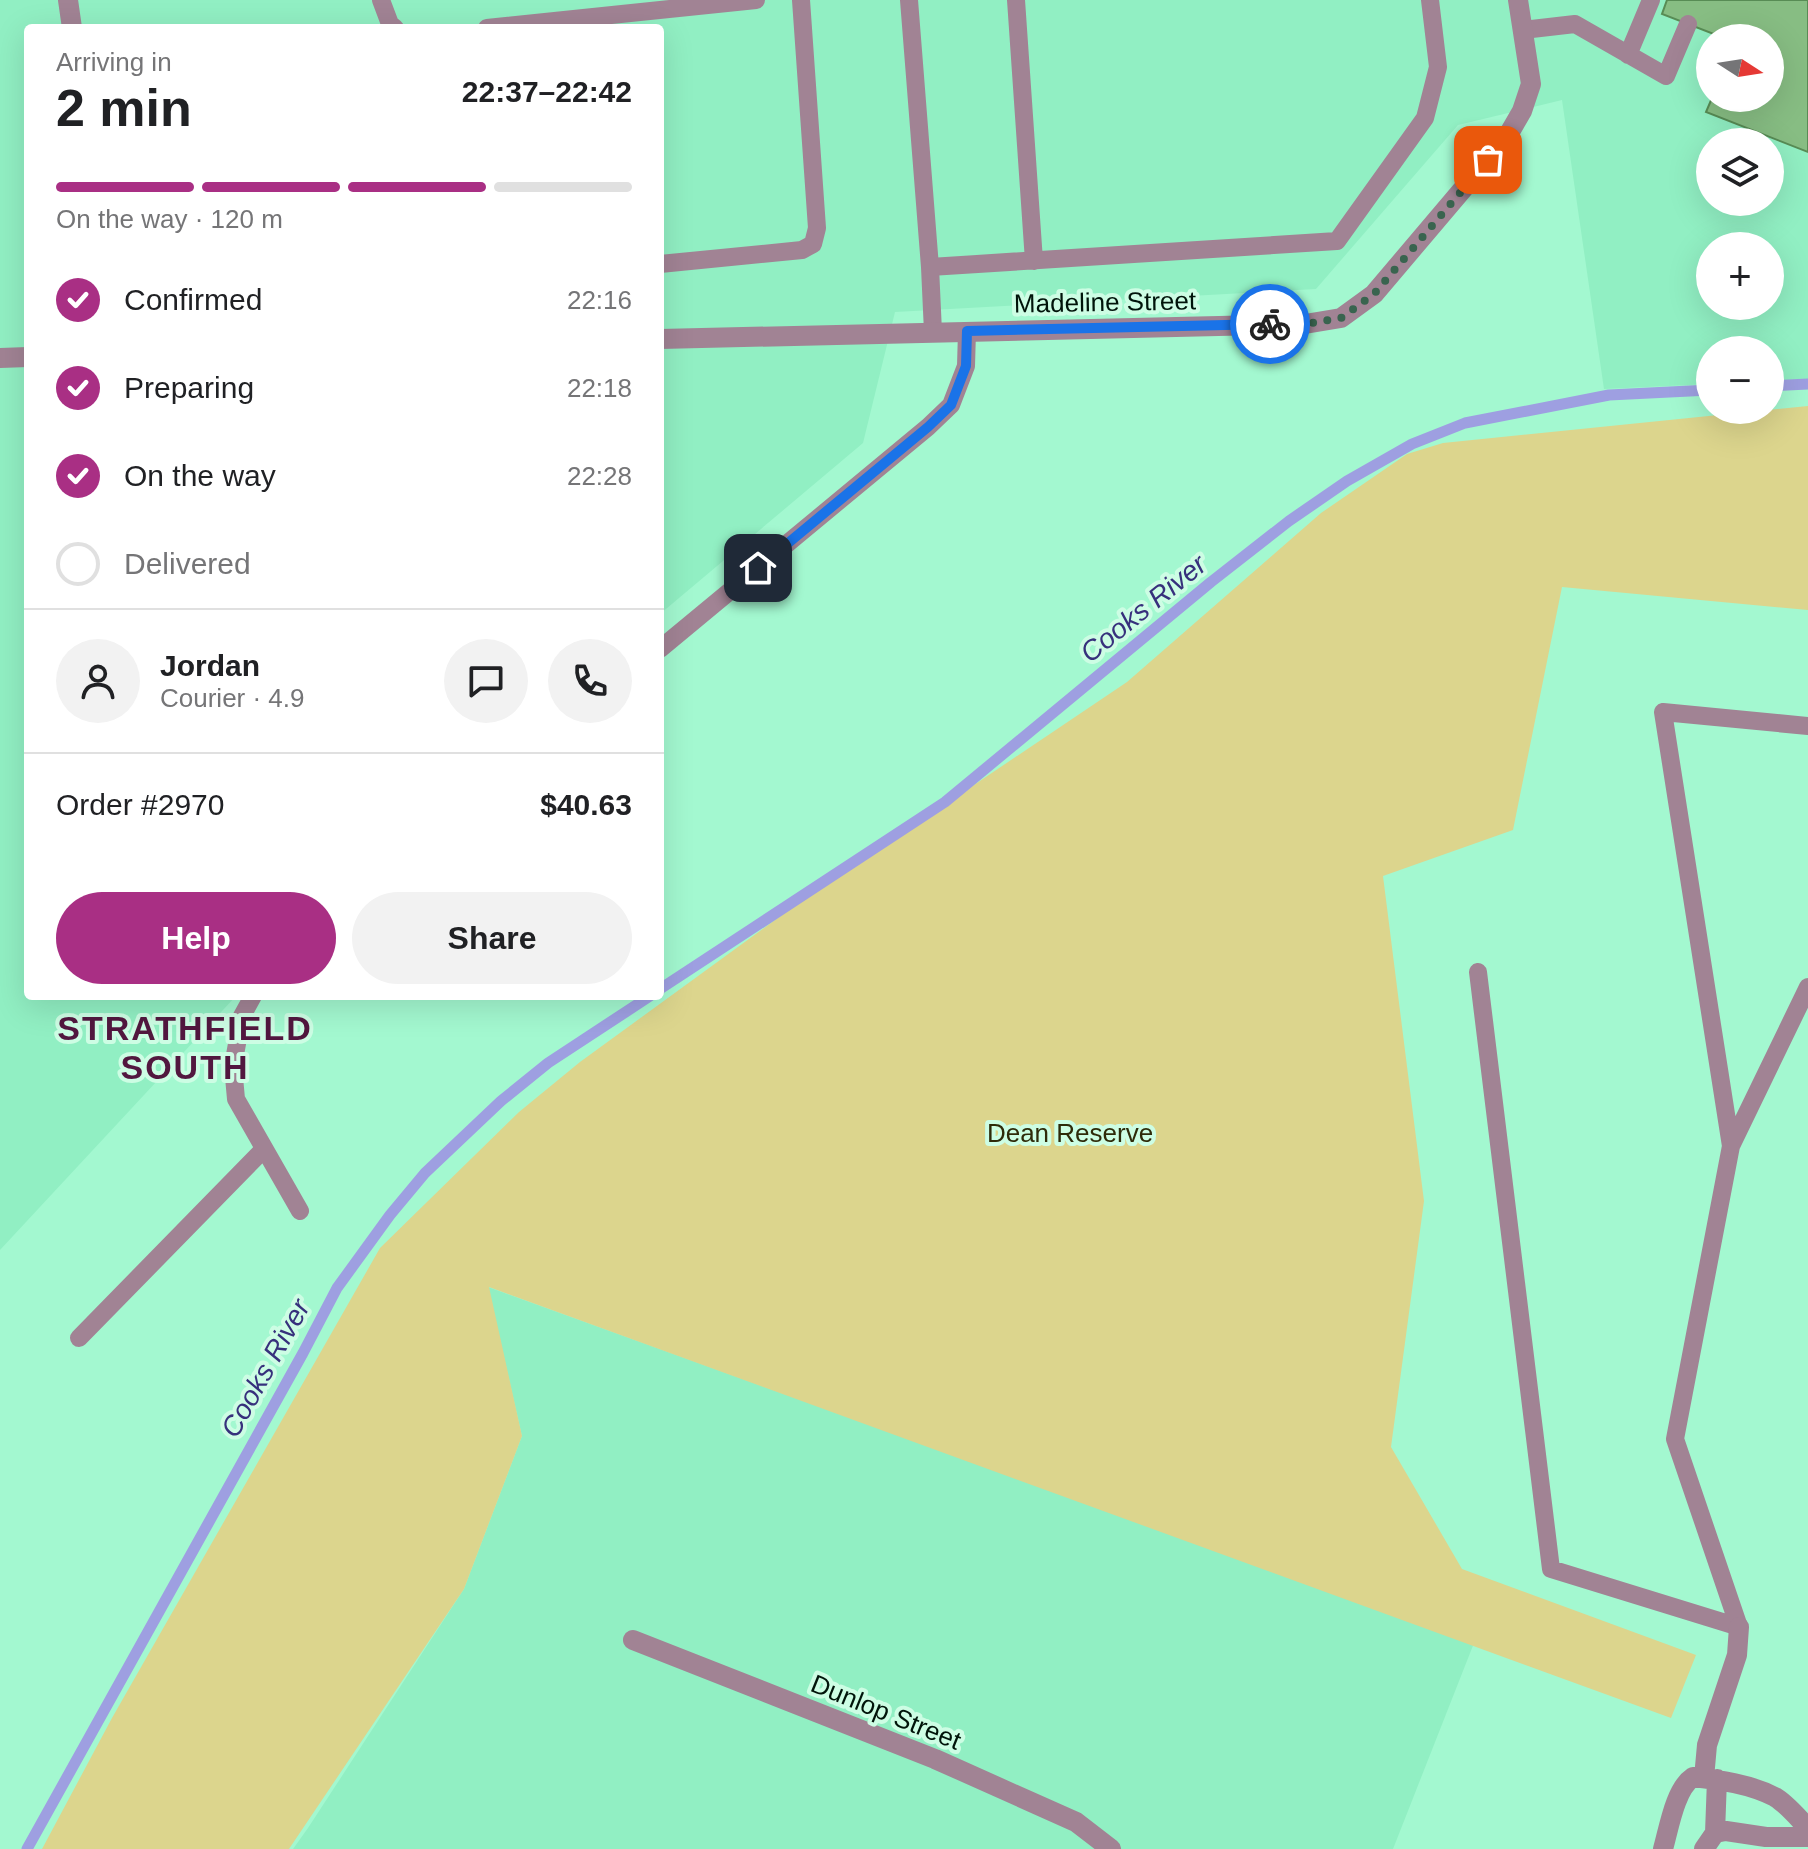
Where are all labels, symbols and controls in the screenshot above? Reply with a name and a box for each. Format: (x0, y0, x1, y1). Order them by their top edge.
north arrow (1696, 24, 1784, 112)
map controls (1696, 24, 1784, 424)
text: Arriving in (56, 47, 172, 77)
text: 22:37–22:42 (462, 75, 632, 108)
text: 2 min (56, 79, 192, 137)
pin (1454, 126, 1522, 194)
button: layers (1696, 128, 1784, 216)
icon: bag (1466, 138, 1510, 182)
text: On the way · 120 m (56, 204, 283, 234)
button: + (1696, 232, 1784, 320)
icon: check (56, 278, 100, 322)
text: Confirmed (124, 283, 262, 316)
courier (1230, 284, 1310, 364)
text: 22:16 (567, 285, 632, 315)
street label: Madeline Street (1014, 285, 1197, 319)
icon: bike (1248, 302, 1292, 346)
button: − (1696, 336, 1784, 424)
icon: check (56, 366, 100, 410)
text: Preparing (124, 371, 254, 404)
text: 22:18 (567, 373, 632, 403)
icon: check (56, 454, 100, 498)
text: On the way (124, 459, 276, 492)
text: 22:28 (567, 461, 632, 491)
pin (724, 534, 792, 602)
icon: home (736, 546, 780, 590)
text: Delivered (124, 547, 251, 580)
water label: Cooks River (1074, 547, 1214, 668)
button: person (56, 639, 140, 723)
button: chat (444, 639, 528, 723)
button: phone (548, 639, 632, 723)
text: Jordan (160, 649, 260, 682)
text: Courier · 4.9 (160, 683, 305, 713)
text: Order #2970 (56, 788, 224, 821)
text: $40.63 (540, 788, 632, 821)
button: Help (56, 892, 336, 984)
button: Share (352, 892, 632, 984)
district label: STRATHFIELD SOUTH (57, 1009, 313, 1086)
park label: Dean Reserve (987, 1118, 1153, 1148)
water label: Cooks River (215, 1293, 317, 1442)
street label: Dunlop Street (807, 1668, 966, 1756)

